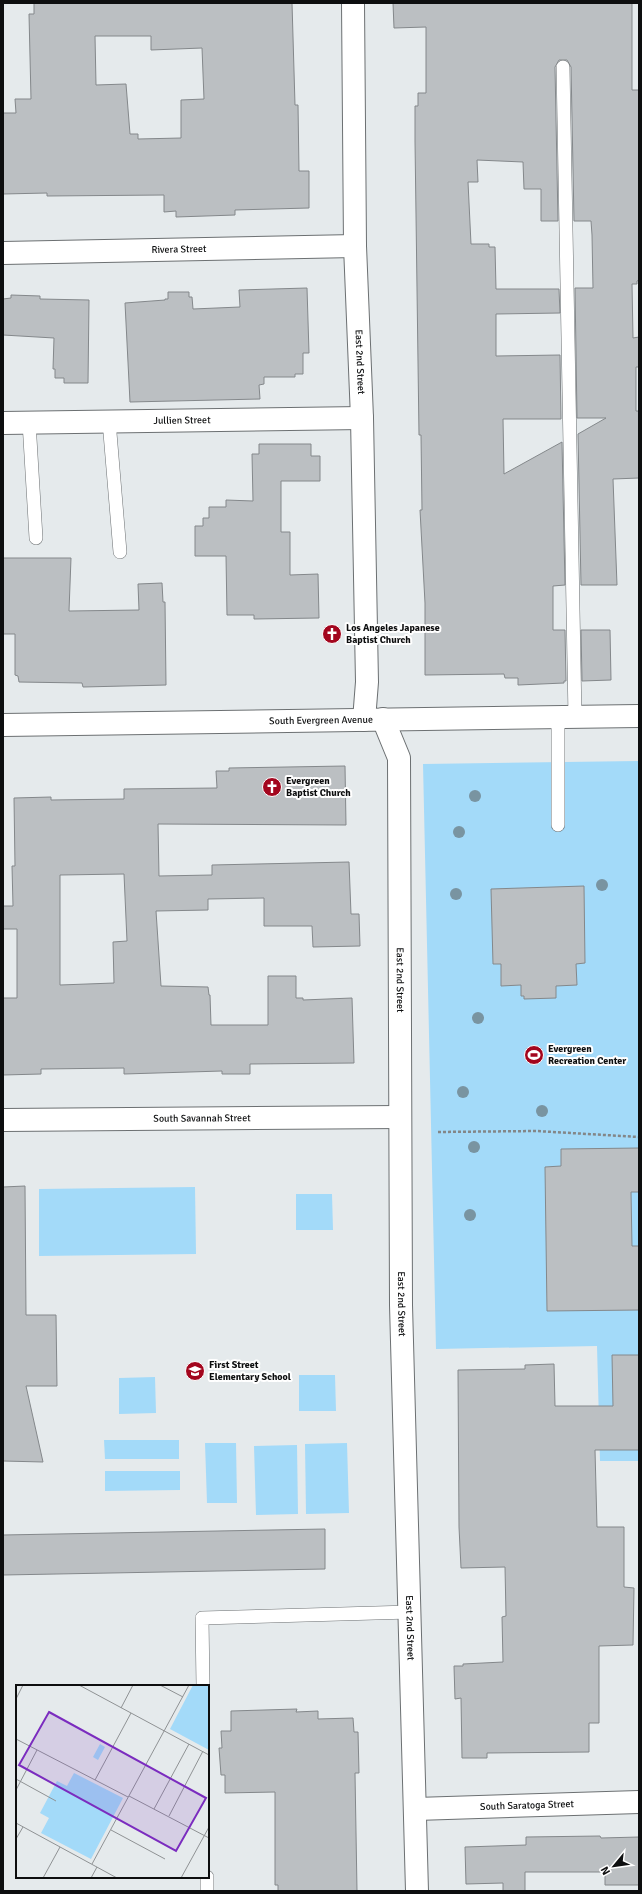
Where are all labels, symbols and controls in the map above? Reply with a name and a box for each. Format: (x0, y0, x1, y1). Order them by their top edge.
street label: Rivera Street (151, 243, 207, 256)
street label: East 2nd Street (352, 329, 367, 395)
street label: Jullien Street (153, 414, 211, 427)
place label: Los Angeles Japanese Baptist Church (346, 622, 440, 646)
church icon: Los Angeles Japanese Baptist Church (321, 623, 343, 645)
street label: South Evergreen Avenue (269, 714, 373, 727)
place label: Evergreen Baptist Church (286, 775, 351, 799)
church icon: Evergreen Baptist Church (261, 776, 283, 798)
street label: East 2nd Street (394, 947, 406, 1013)
place label: Evergreen Recreation Center (548, 1043, 626, 1067)
sports icon: Evergreen Recreation Center (523, 1044, 545, 1066)
street label: South Savannah Street (153, 1112, 251, 1125)
street label: East 2nd Street (395, 1271, 408, 1337)
place label: First Street Elementary School (209, 1359, 291, 1383)
school or university icon: First Street Elementary School (184, 1360, 206, 1382)
street label: East 2nd Street (403, 1595, 417, 1661)
inset map (16, 1685, 209, 1878)
street label: South Saratoga Street (480, 1798, 575, 1813)
north arrow (594, 1846, 634, 1886)
text: N (598, 1864, 613, 1877)

